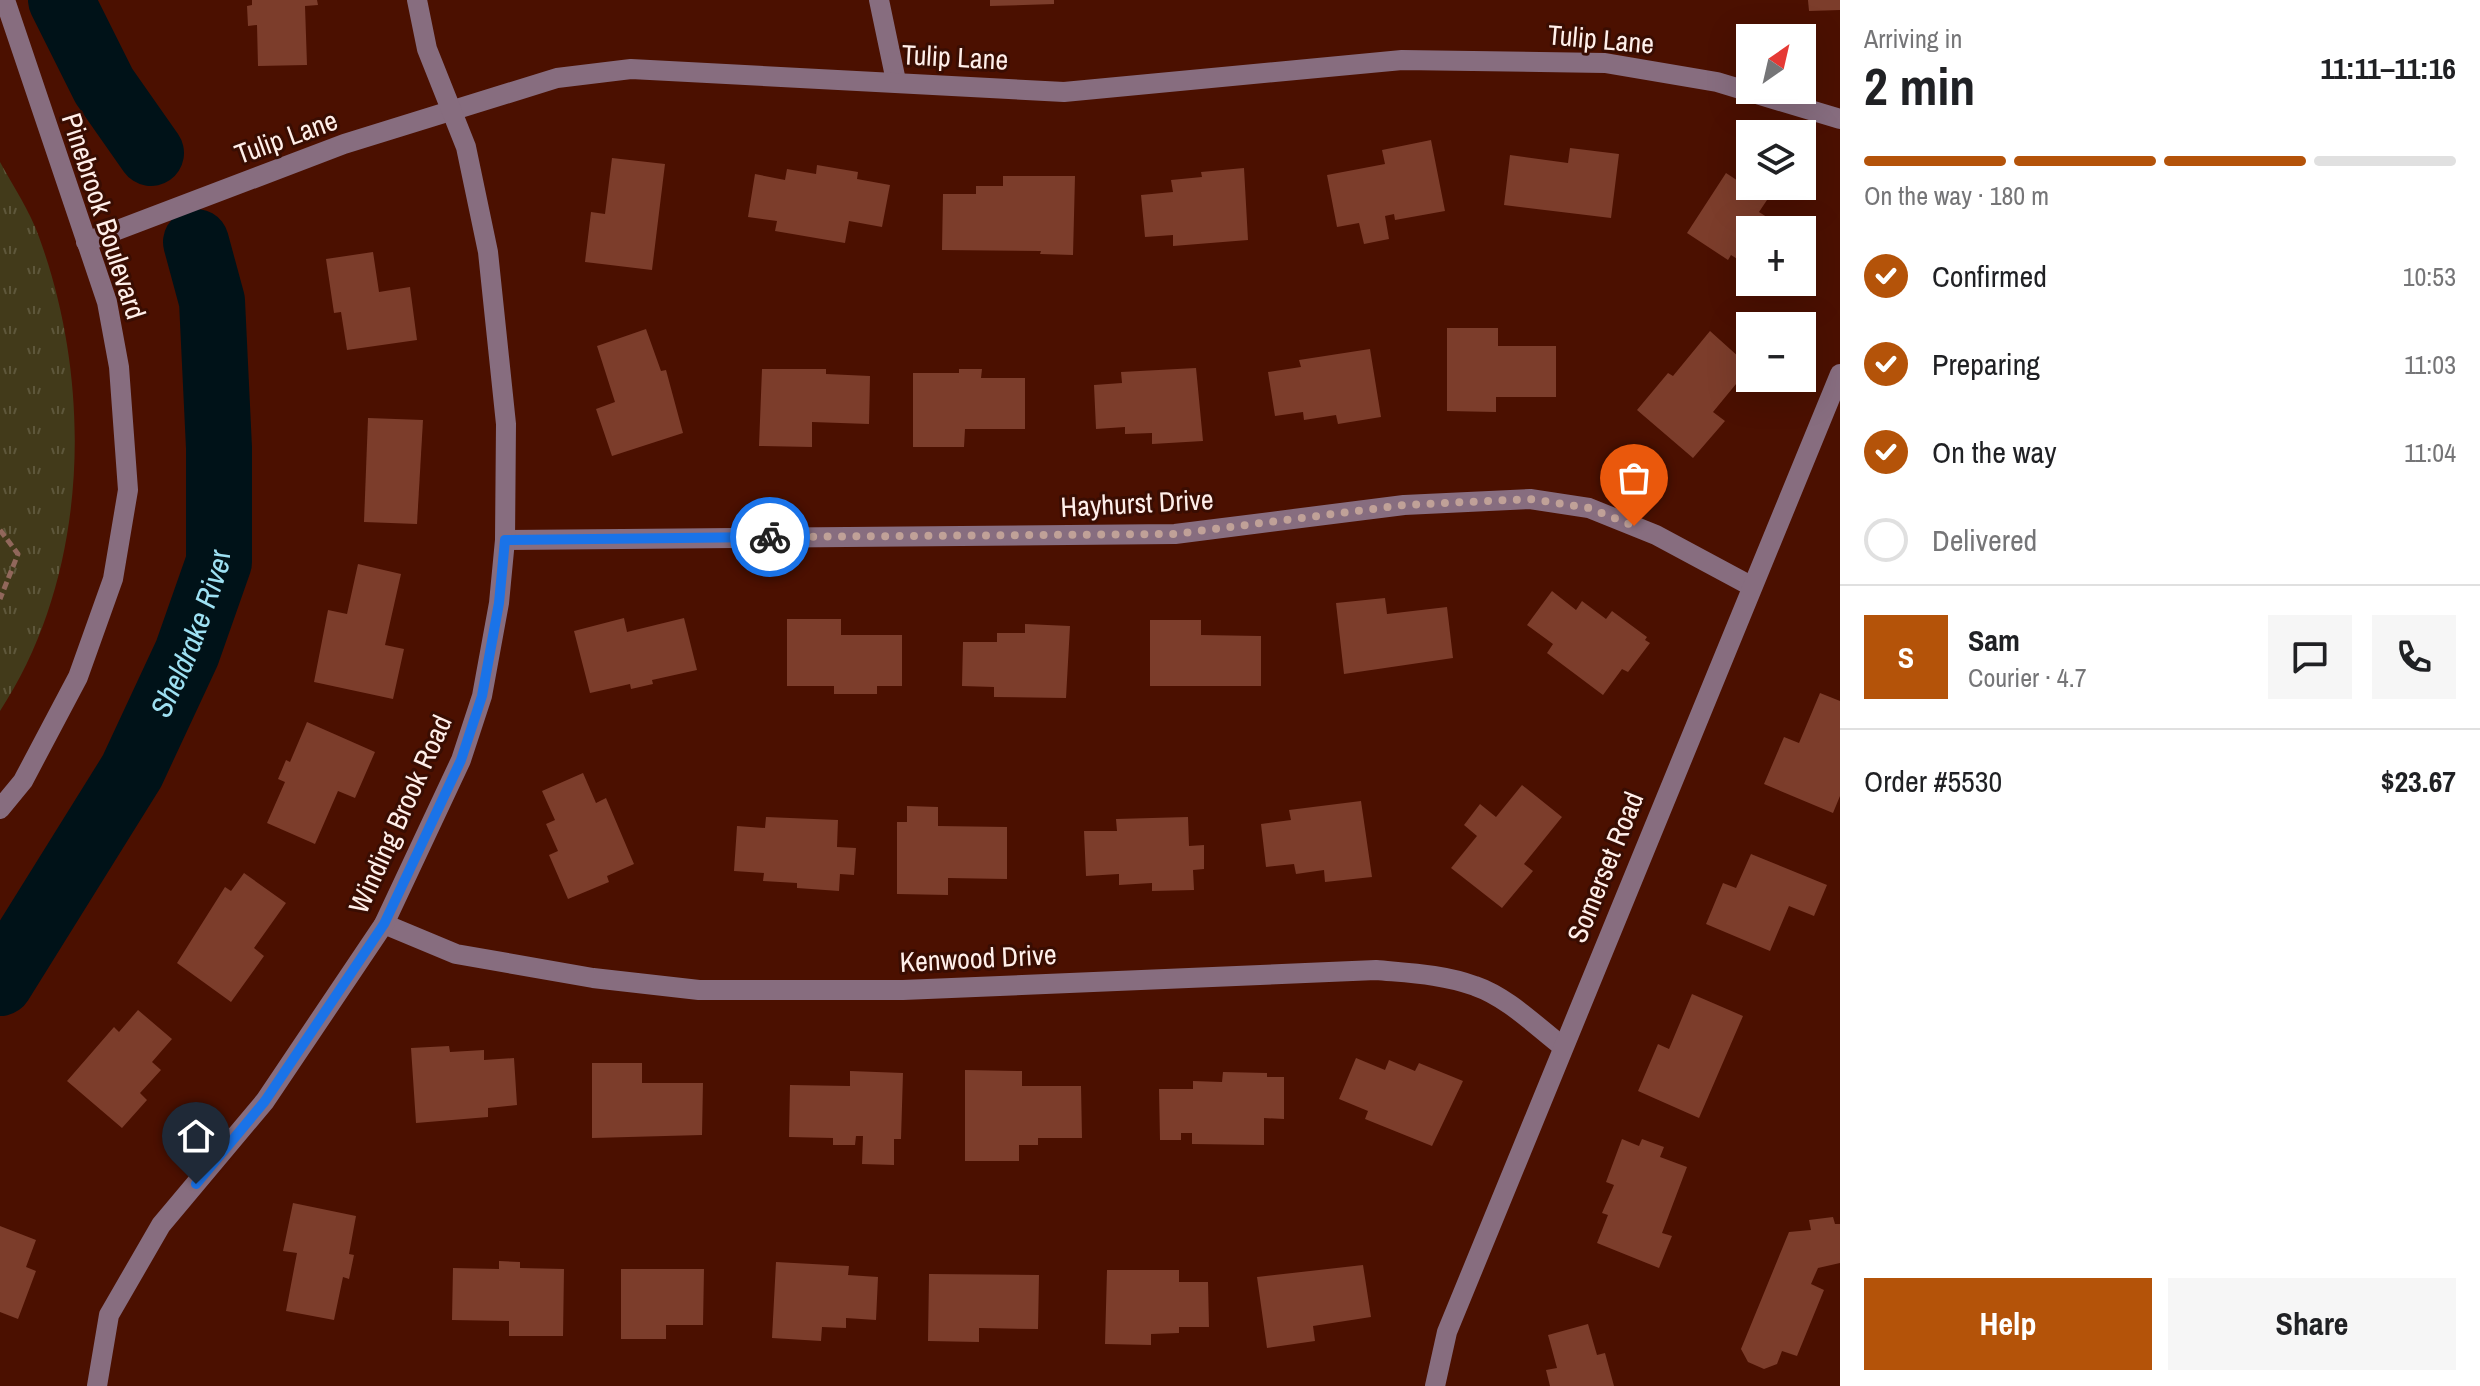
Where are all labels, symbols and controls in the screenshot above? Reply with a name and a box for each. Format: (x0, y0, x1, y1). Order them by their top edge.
street label: Tulip Lane (1546, 15, 1656, 63)
text: Arriving in (1864, 21, 1962, 56)
north arrow (1736, 24, 1816, 104)
map controls (1736, 24, 1816, 392)
street label: Tulip Lane (901, 35, 1009, 79)
text: 11:11–11:16 (2321, 48, 2456, 88)
text: 2 min (1864, 51, 1975, 121)
street label: Tulip Lane (229, 101, 343, 173)
street label: Pinebrook Boulevard (53, 108, 155, 324)
button: layers (1736, 120, 1816, 200)
text: On the way · 180 m (1864, 178, 2049, 213)
button: + (1736, 216, 1816, 296)
icon: check (1864, 254, 1908, 298)
text: Confirmed (1932, 256, 2047, 296)
text: 10:53 (2403, 259, 2456, 294)
button: − (1736, 312, 1816, 392)
icon: check (1864, 342, 1908, 386)
text: Preparing (1932, 344, 2040, 384)
text: 11:03 (2404, 347, 2456, 382)
icon: check (1864, 430, 1908, 474)
text: On the way (1932, 432, 2056, 472)
text: 11:04 (2404, 435, 2456, 470)
pin (1600, 444, 1668, 526)
icon: bag (1612, 456, 1656, 500)
street label: Hayhurst Drive (1060, 480, 1214, 526)
courier (730, 497, 810, 577)
icon: bike (748, 515, 792, 559)
text: Delivered (1932, 520, 2037, 560)
water label: Sheldrake River (140, 549, 239, 723)
button: chat (2268, 615, 2352, 699)
button: phone (2372, 615, 2456, 699)
text: Sam (1968, 620, 2020, 660)
text: S (1898, 637, 1914, 677)
text: Courier · 4.7 (1968, 660, 2087, 695)
street label: Winding Brook Road (339, 709, 461, 919)
text: Order #5530 (1864, 761, 2002, 801)
text: $23.67 (2381, 761, 2456, 801)
street label: Somerset Road (1558, 786, 1652, 948)
street label: Kenwood Drive (899, 935, 1057, 981)
pin (162, 1102, 230, 1184)
icon: home (174, 1114, 218, 1158)
button: Help (1864, 1278, 2152, 1370)
button: Share (2168, 1278, 2456, 1370)

